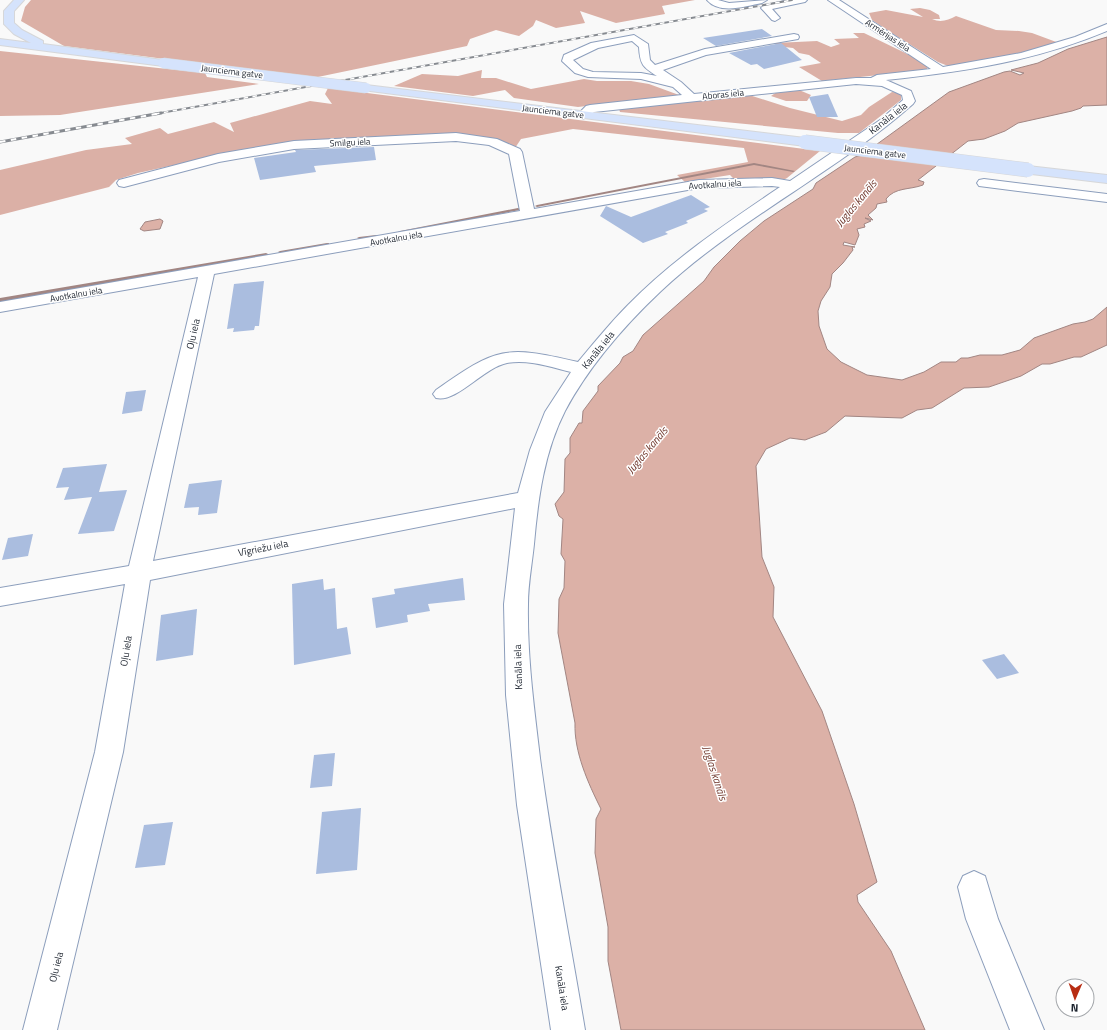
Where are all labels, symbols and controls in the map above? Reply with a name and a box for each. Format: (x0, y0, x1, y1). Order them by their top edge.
street label: Armērijas iela (863, 16, 913, 55)
street label: Jaunciema gatve (200, 61, 264, 81)
street label: Aboras iela (702, 85, 745, 103)
street label: Kanāla iela (866, 98, 910, 138)
street label: Jaunciema gatve (521, 101, 585, 121)
street label: Smilgu iela (329, 134, 371, 150)
street label: Jaunciema gatve (843, 141, 907, 161)
water label: Juglas kanāls (832, 175, 881, 230)
street label: Avotkalnu iela (688, 176, 742, 192)
street label: Avotkalnu iela (369, 227, 424, 249)
street label: Avotkalnu iela (49, 283, 104, 305)
street label: Oļu iela (182, 317, 204, 351)
street label: Kanāla iela (578, 328, 618, 372)
water label: Juglas kanāls (623, 422, 672, 477)
street label: Vīgriežu iela (237, 536, 289, 560)
street label: Oļu iela (116, 635, 136, 667)
street label: Kanāla iela (510, 644, 526, 690)
water label: Juglas kanāls (699, 743, 732, 804)
street label: Oļu iela (45, 950, 67, 984)
street label: Kanāla iela (551, 965, 573, 1011)
north arrow (1055, 978, 1095, 1018)
text: N (1071, 1000, 1079, 1016)

